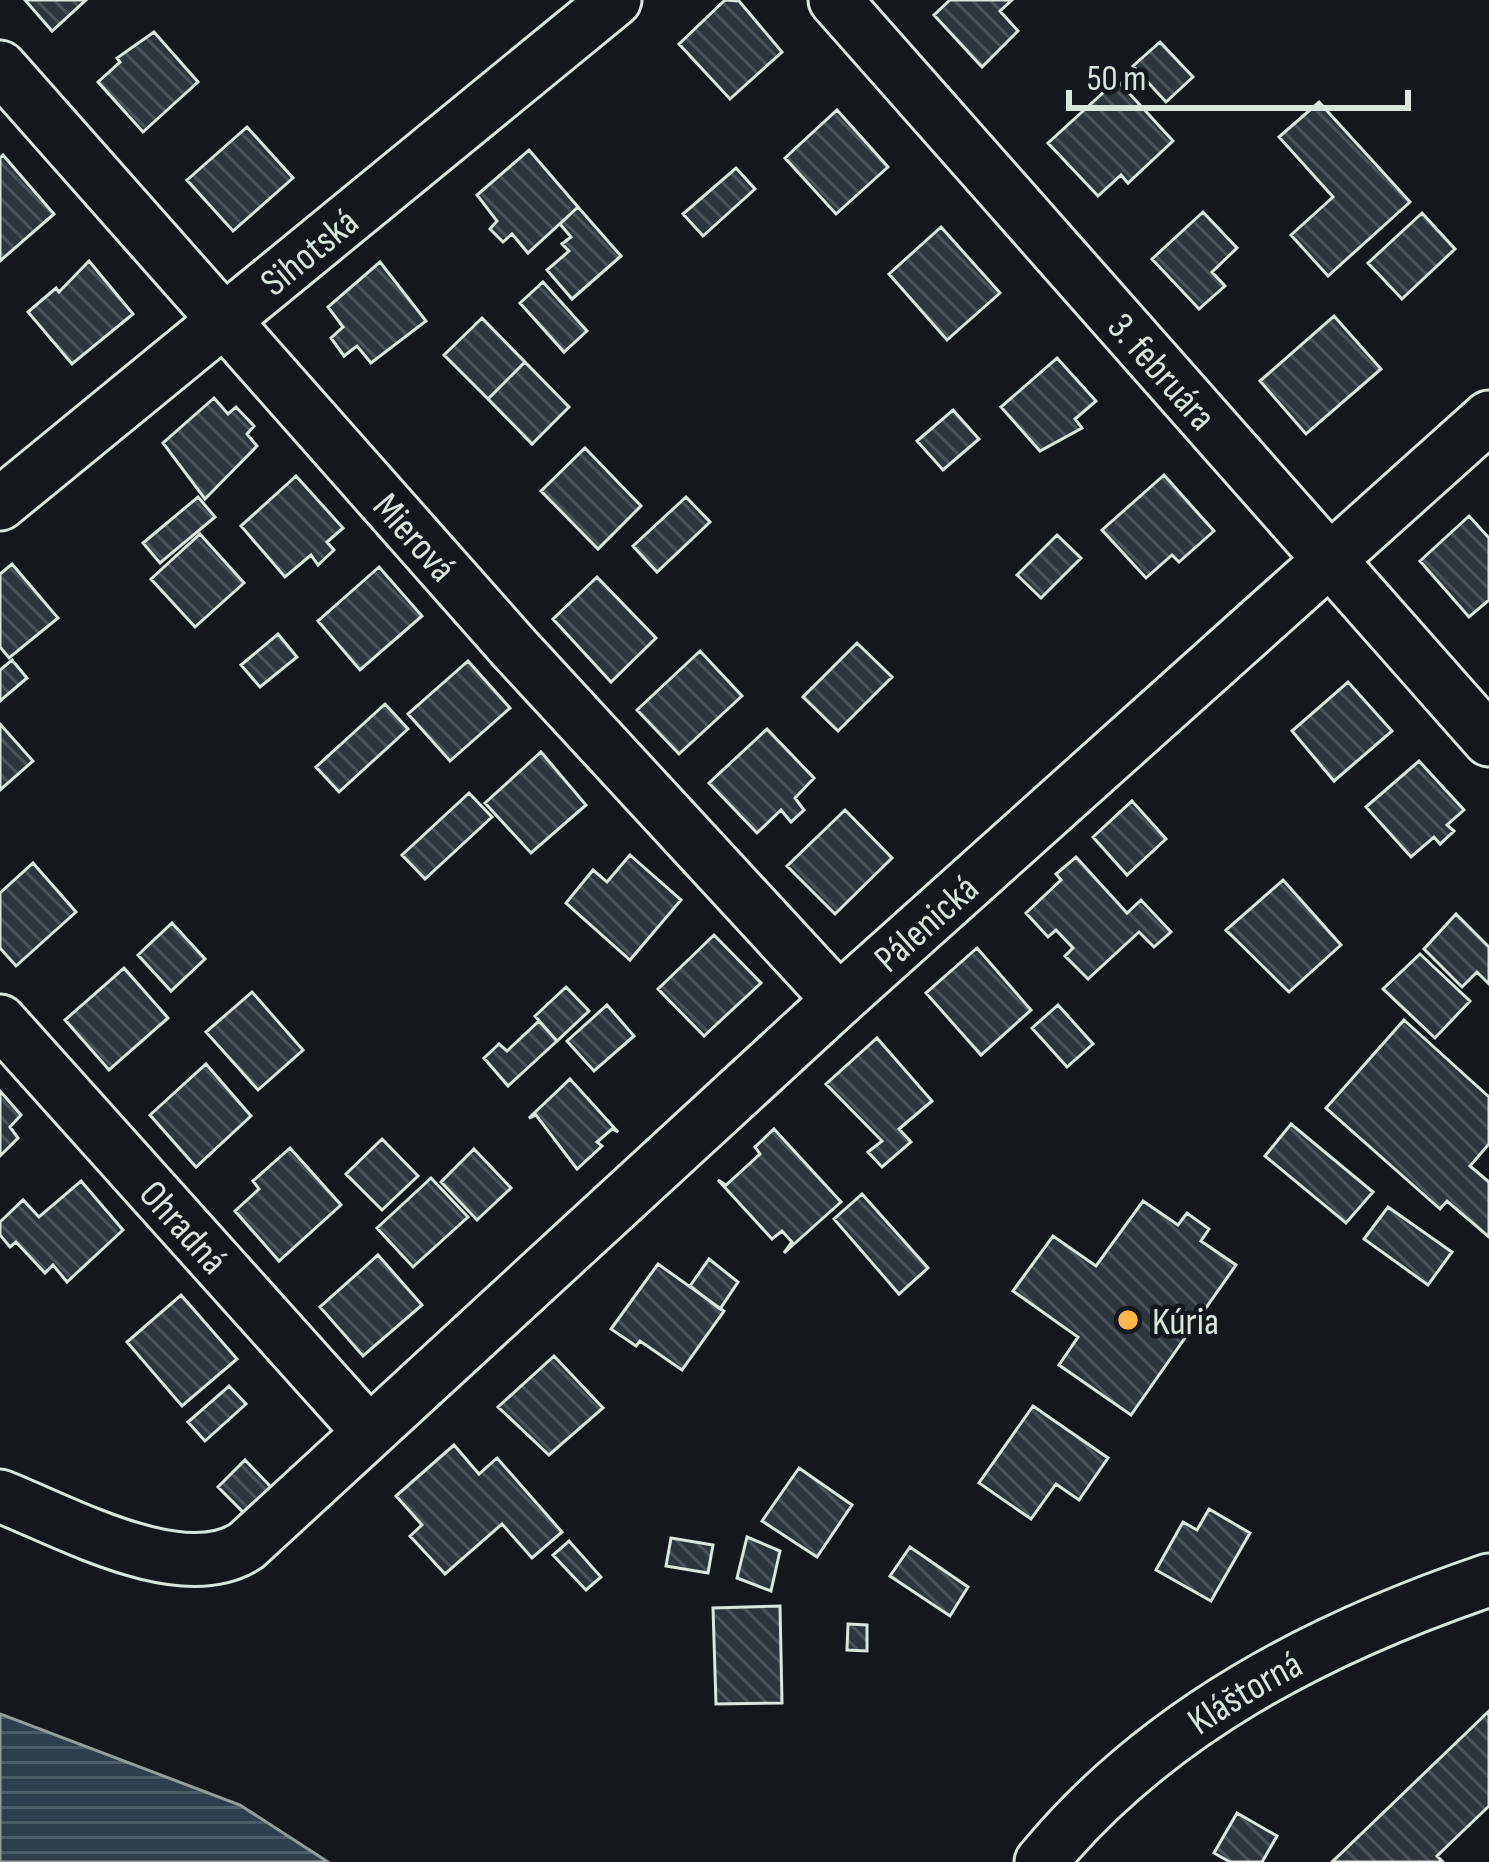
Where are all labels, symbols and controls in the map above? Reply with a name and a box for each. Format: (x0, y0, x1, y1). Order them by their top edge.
scale bar (1069, 36, 1408, 110)
text: 50 m (1087, 58, 1146, 101)
street label: Sihotská (252, 199, 369, 307)
street label: 3. februára (1097, 304, 1225, 441)
street label: Mierová (362, 484, 465, 592)
street label: Pálenická (865, 866, 989, 983)
street label: Ohradná (128, 1172, 237, 1284)
place label: Kúria (1152, 1299, 1219, 1346)
marker: Kúria (1115, 1307, 1141, 1333)
street label: Kláštorná (1180, 1641, 1310, 1746)

